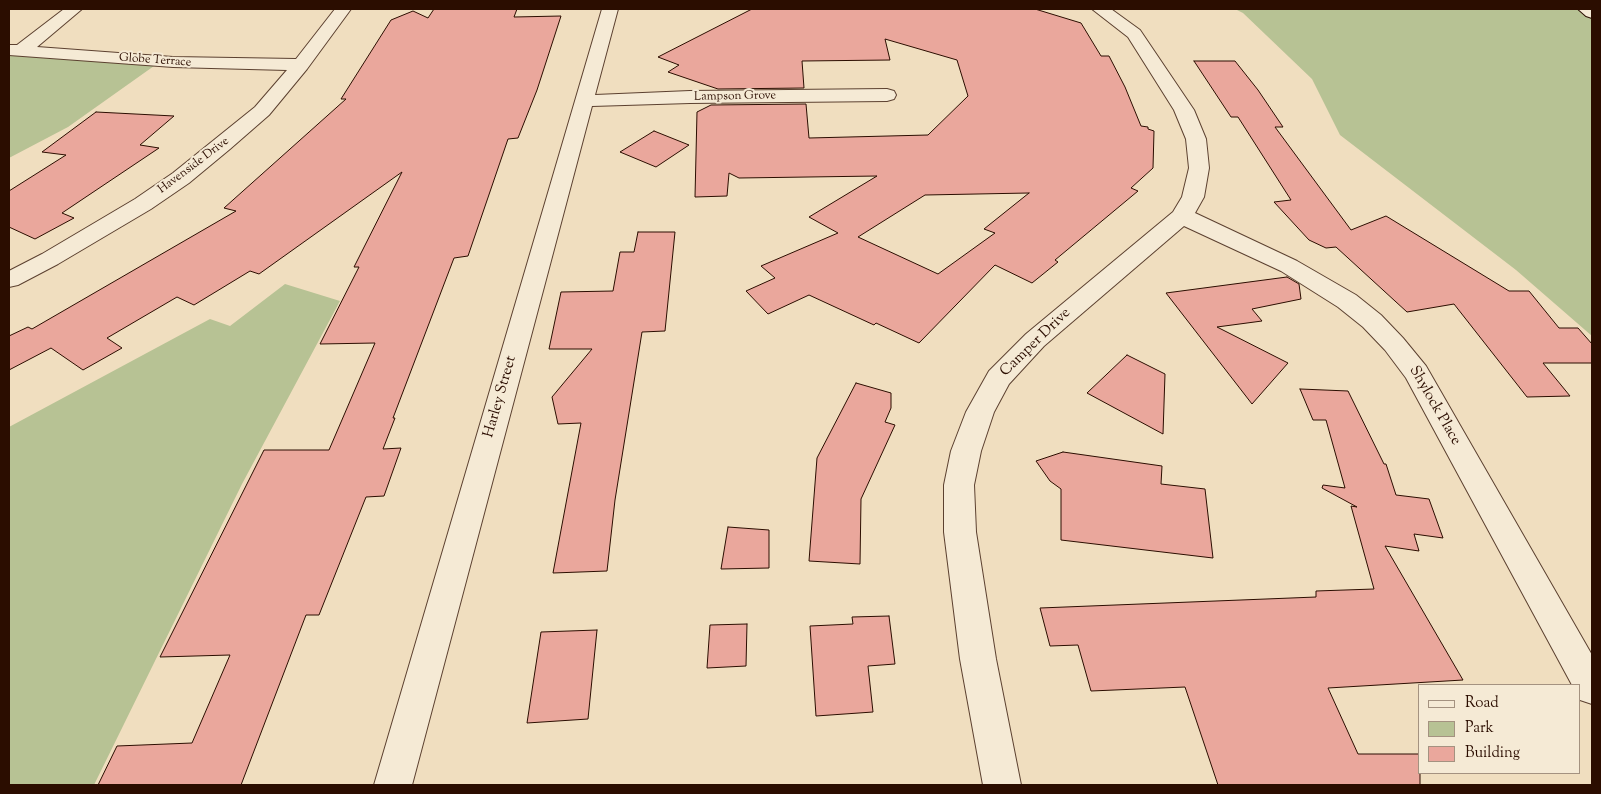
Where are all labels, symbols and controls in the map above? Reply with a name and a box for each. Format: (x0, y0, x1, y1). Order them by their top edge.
street label: Globe Terrace (118, 51, 192, 71)
street label: Lampson Grove (694, 89, 776, 105)
street label: Havenside Drive (156, 135, 232, 197)
street label: Camper Drive (997, 305, 1075, 381)
street label: Harley Street (481, 354, 521, 440)
street label: Shylock Place (1404, 363, 1464, 449)
legend (1418, 684, 1581, 774)
text: Road (1465, 693, 1499, 714)
text: Park (1465, 718, 1494, 739)
text: Building (1465, 743, 1520, 764)

